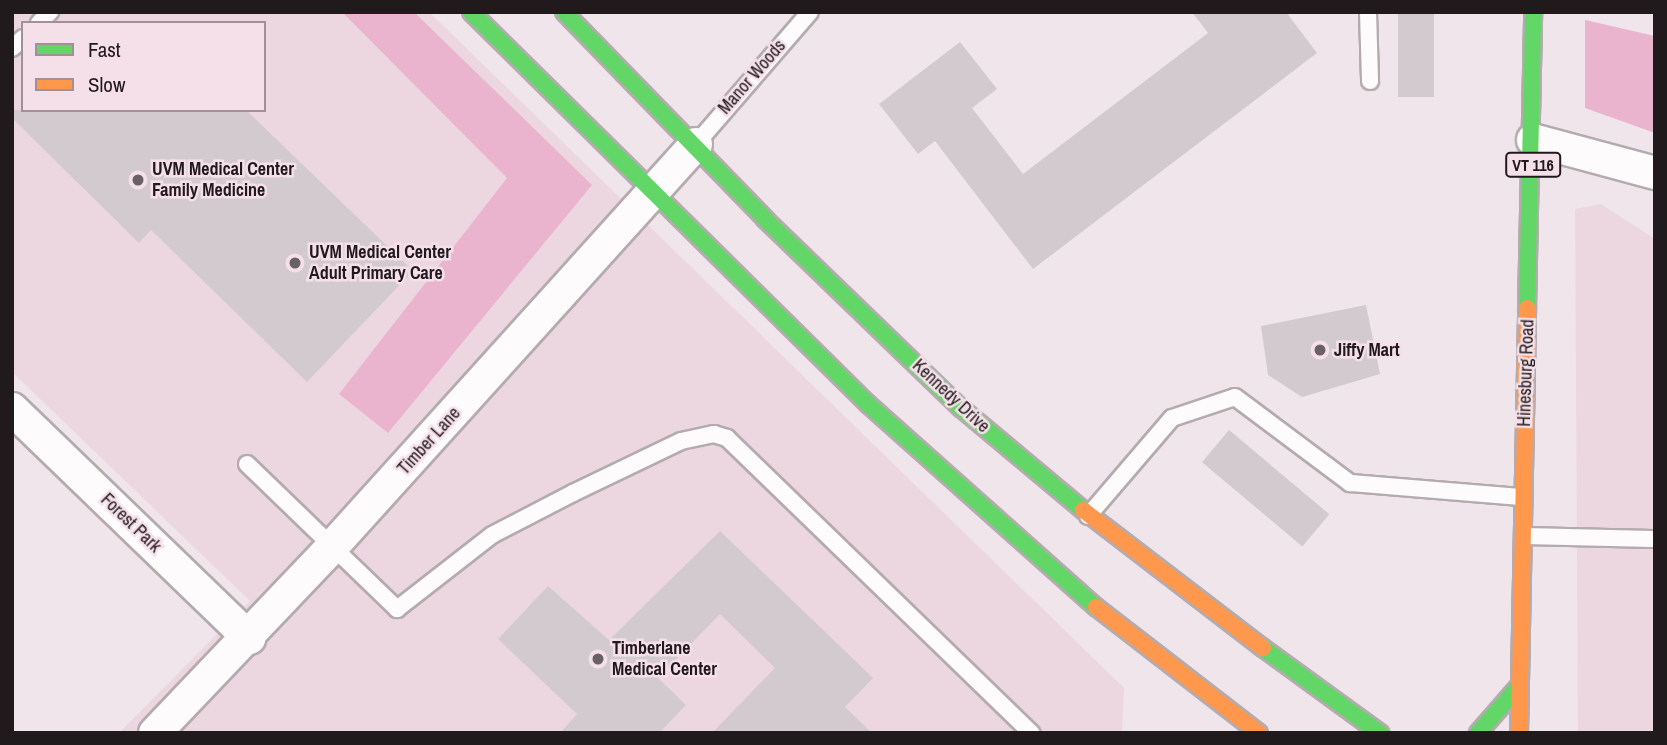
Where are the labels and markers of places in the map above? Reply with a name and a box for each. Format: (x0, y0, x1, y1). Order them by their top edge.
place label: UVM Medical Center Family Medicine (152, 159, 294, 202)
marker: UVM Medical Center Family Medicine (130, 172, 146, 188)
place label: UVM Medical Center Adult Primary Care (309, 242, 451, 284)
marker: UVM Medical Center Adult Primary Care (287, 255, 303, 271)
place label: Jiffy Mart (1334, 339, 1400, 361)
marker: Jiffy Mart (1312, 342, 1328, 358)
place label: Timberlane Medical Center (612, 638, 717, 680)
marker: Timberlane Medical Center (590, 651, 606, 667)

